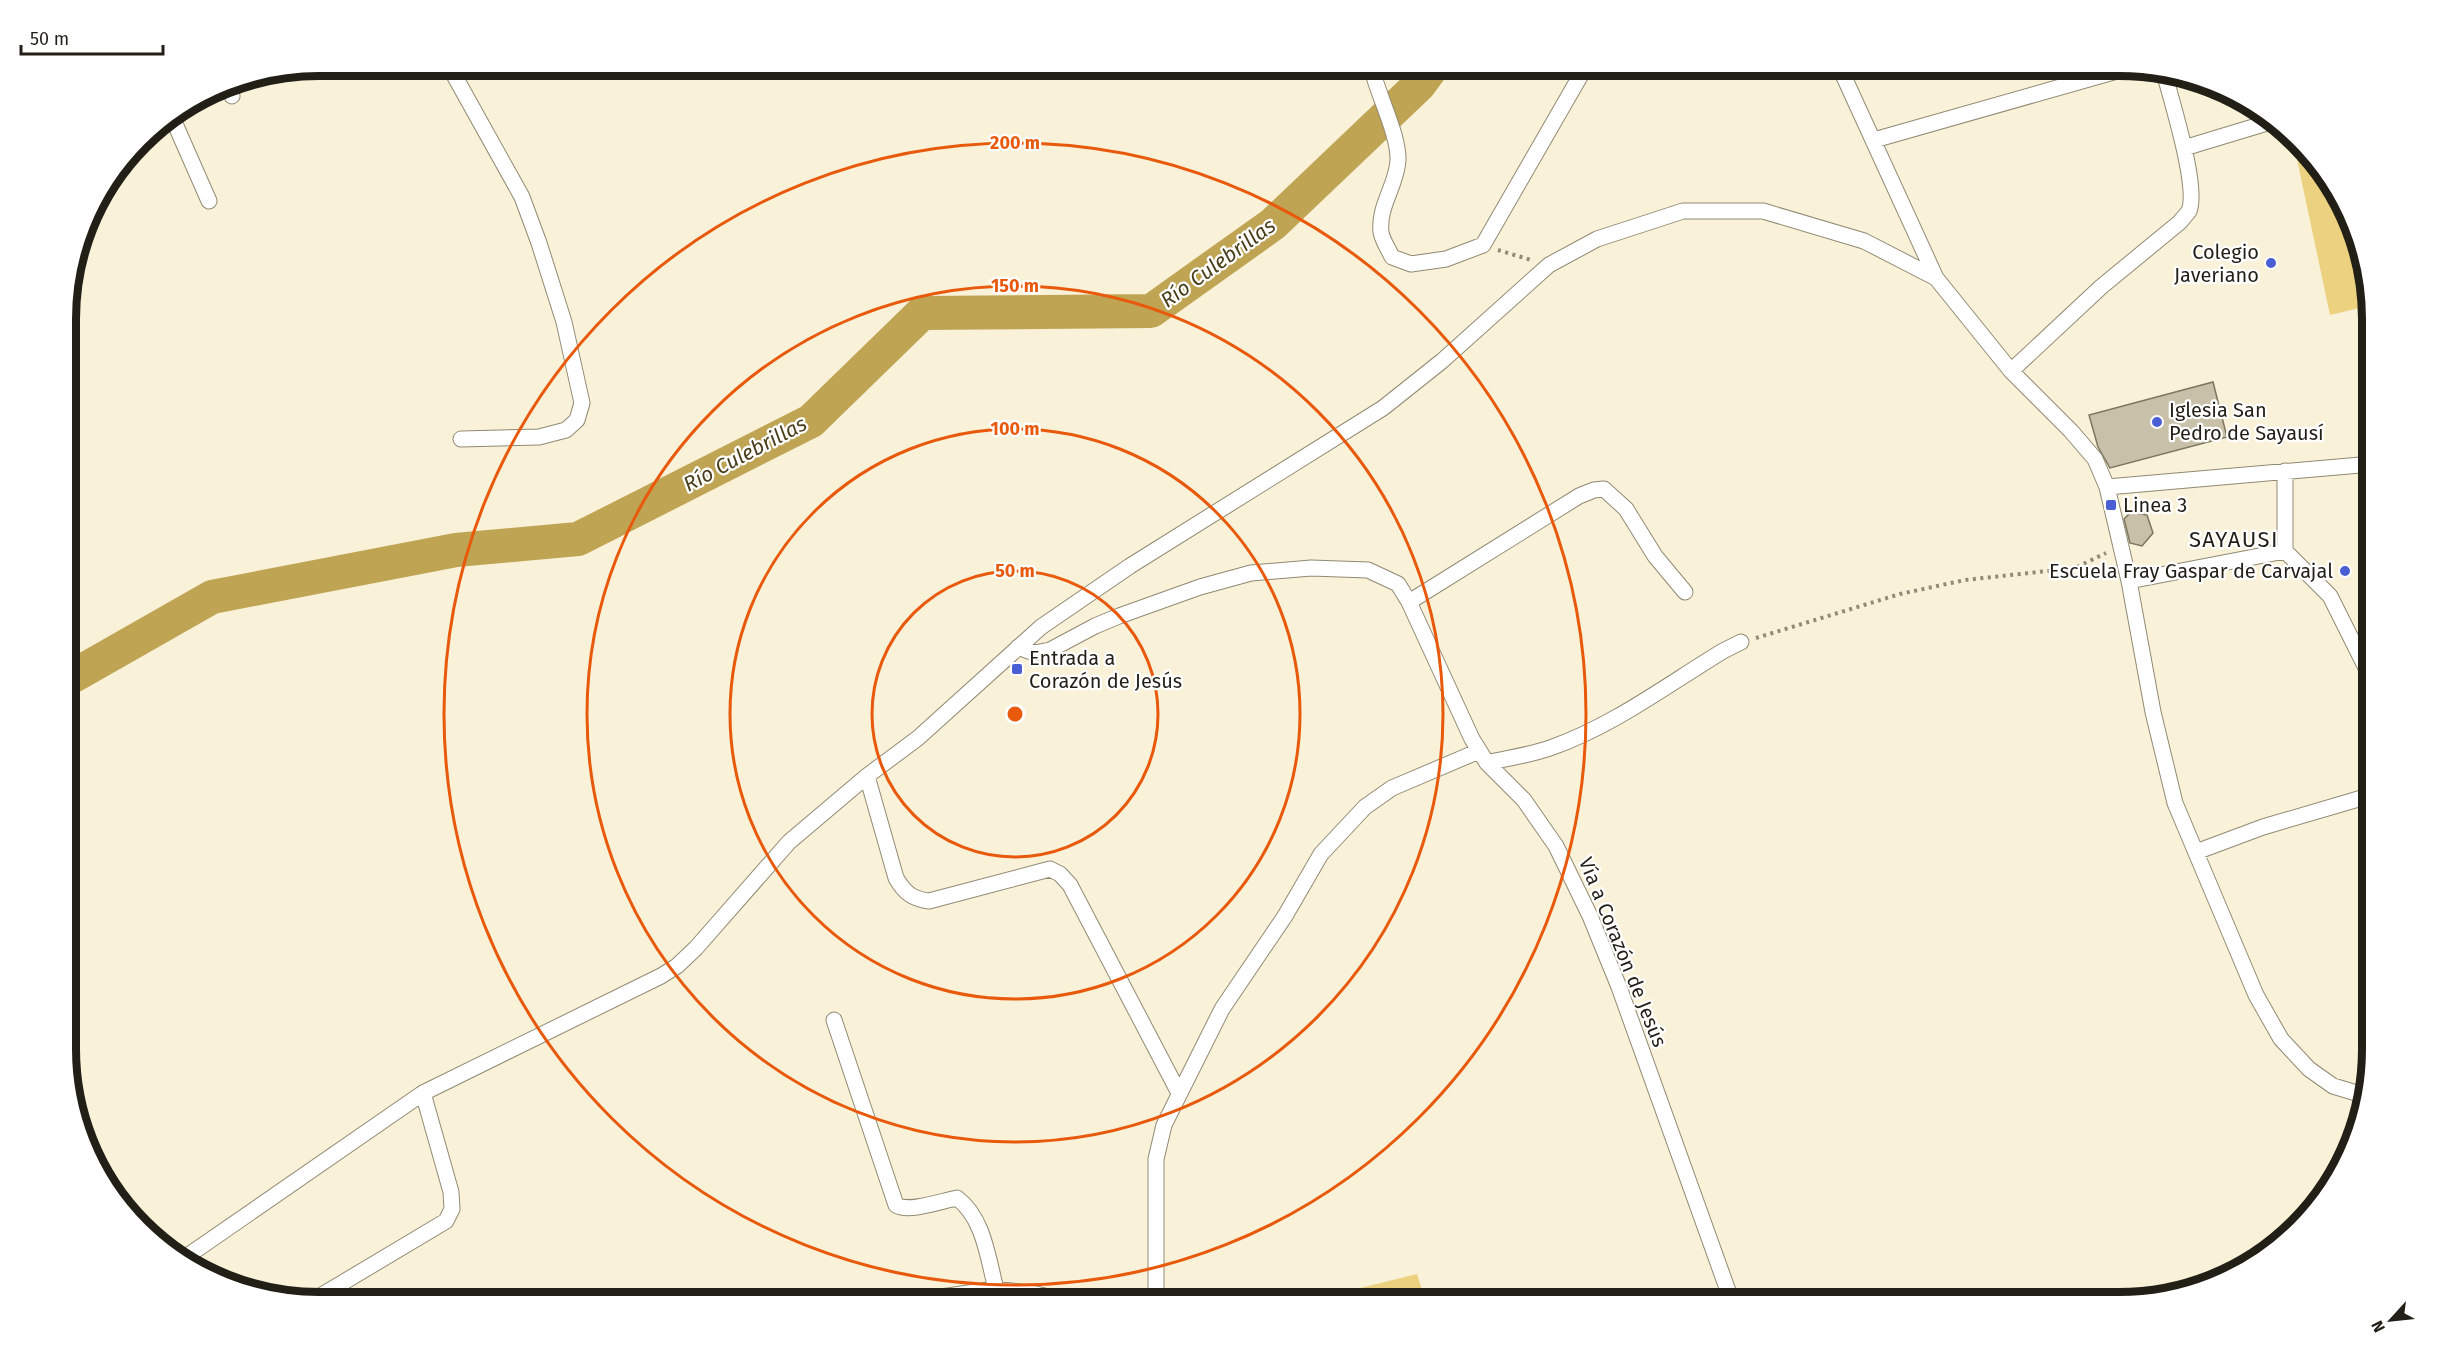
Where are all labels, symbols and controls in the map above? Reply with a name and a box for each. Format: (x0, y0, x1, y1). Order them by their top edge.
scale bar (21, 18, 164, 56)
text: 50 m (30, 28, 69, 50)
text: 200 m (990, 132, 1040, 154)
water label: Río Culebrillas (1155, 212, 1281, 313)
place label: Colegio Javeriano (2174, 240, 2259, 287)
marker: Colegio Javeriano (2264, 256, 2278, 270)
text: 150 m (991, 275, 1039, 297)
place label: Iglesia San Pedro de Sayausí (2169, 398, 2324, 445)
water label: Río Culebrillas (679, 410, 811, 497)
marker: Iglesia San Pedro de Sayausí (2150, 415, 2164, 429)
text: 100 m (991, 418, 1039, 440)
place label: Linea 3 (2123, 493, 2187, 517)
marker: Linea 3 (2104, 498, 2118, 512)
district label: SAYAUSI (2189, 526, 2279, 553)
place label: Escuela Fray Gaspar de Carvajal (2049, 559, 2333, 583)
text: 50 m (995, 560, 1035, 582)
marker: Escuela Fray Gaspar de Carvajal (2338, 564, 2352, 578)
place label: Entrada a Corazón de Jesús (1029, 646, 1182, 693)
marker: Entrada a Corazón de Jesús (1010, 662, 1024, 676)
centre of rings (1005, 704, 1025, 724)
street label: Vía a Corazón de Jesús (1574, 854, 1672, 1050)
north arrow (2361, 1290, 2421, 1350)
text: N (2367, 1318, 2389, 1336)

